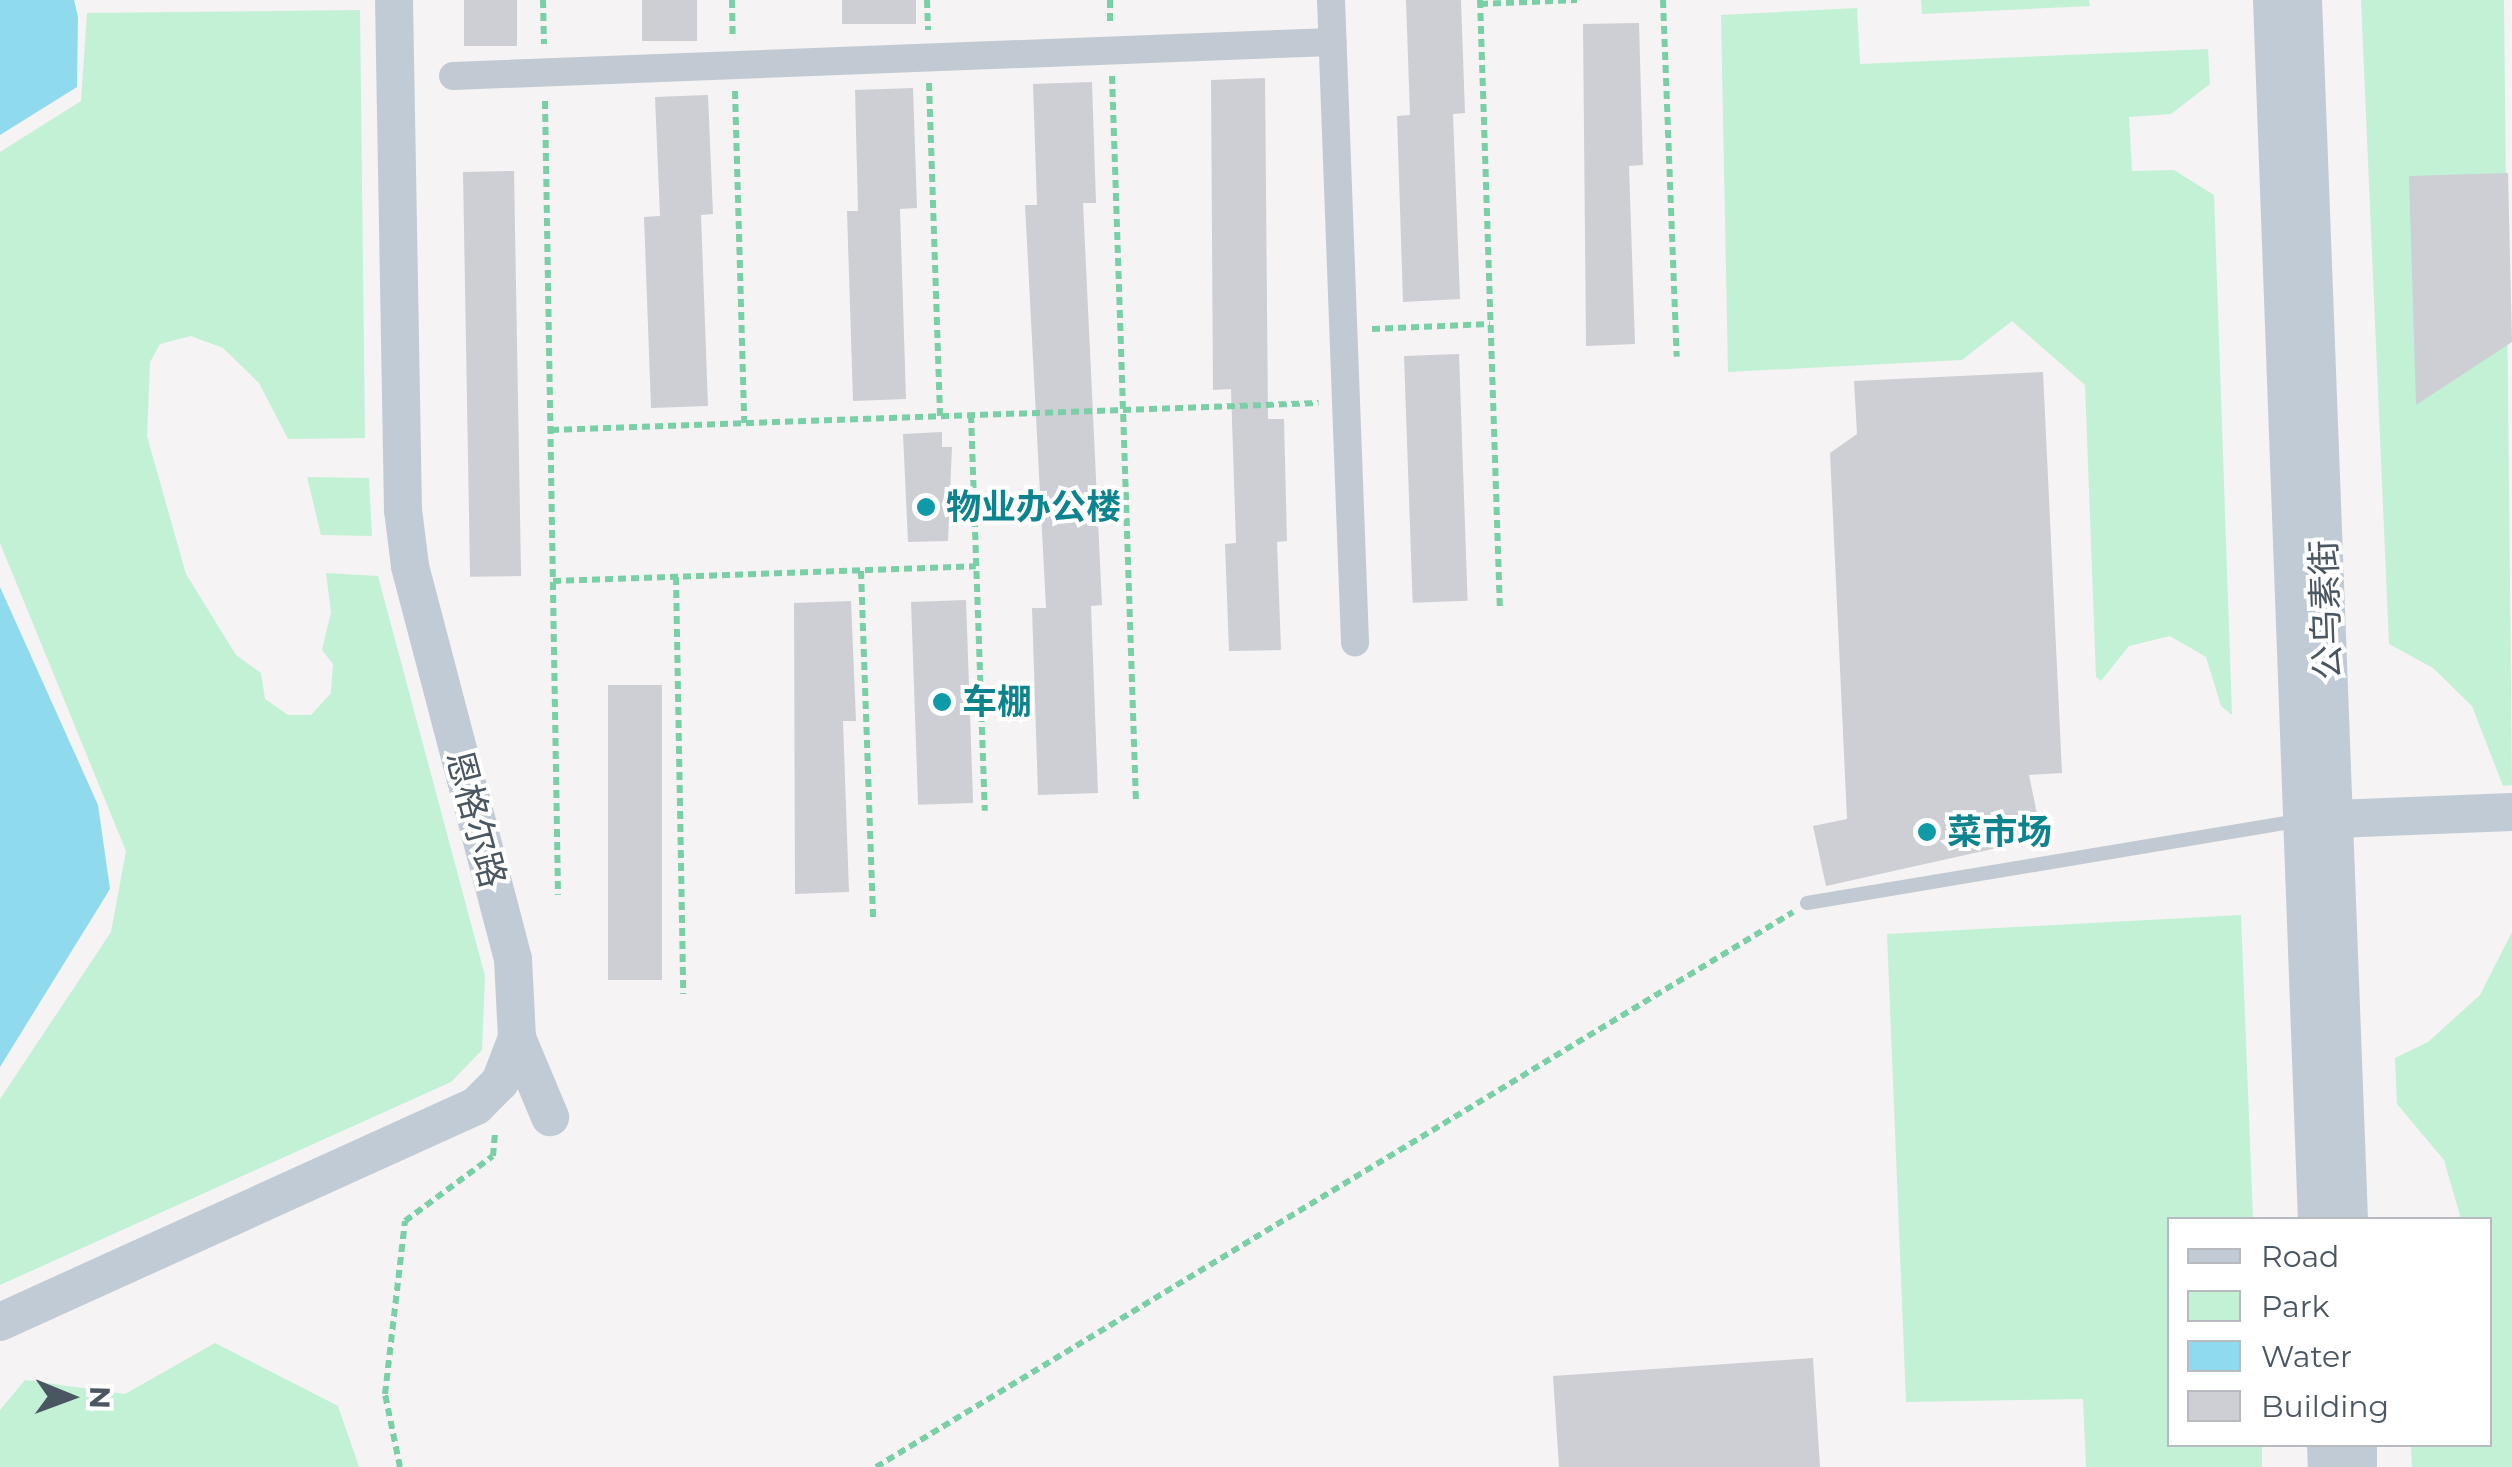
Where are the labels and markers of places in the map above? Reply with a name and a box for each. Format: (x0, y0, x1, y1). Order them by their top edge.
place label: 物业办公楼 (946, 486, 1121, 528)
marker: 物业办公楼 (915, 496, 937, 518)
place label: 车棚 (962, 681, 1032, 723)
marker: 车棚 (931, 691, 953, 713)
place label: 菜市场 (1947, 811, 2052, 853)
marker: 菜市场 (1916, 821, 1938, 843)

